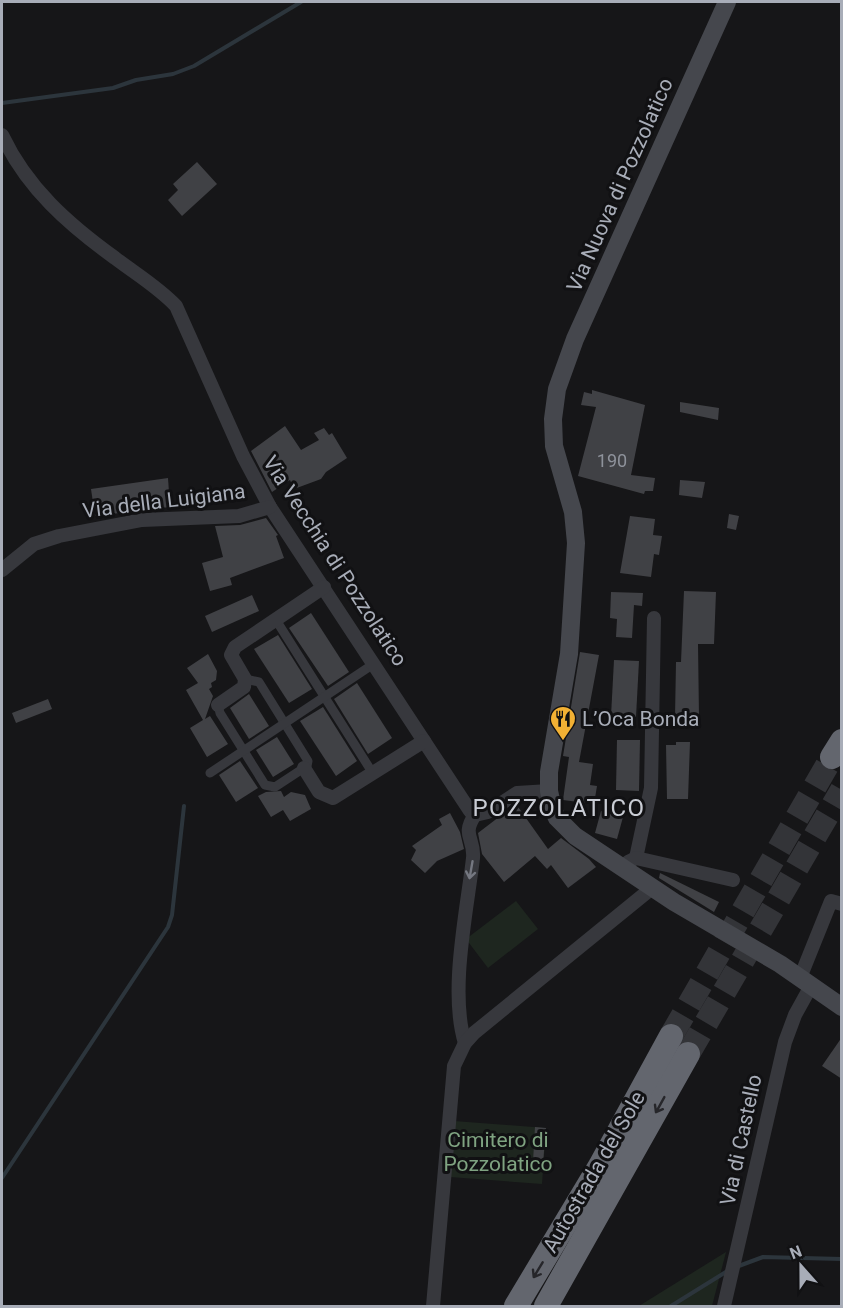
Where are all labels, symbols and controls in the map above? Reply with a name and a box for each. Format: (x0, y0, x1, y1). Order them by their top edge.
street label: Via Nuova di Pozzolatico (562, 74, 678, 296)
house number: 190 (597, 450, 627, 471)
street label: Via Vecchia di Pozzolatico (258, 451, 412, 671)
street label: Via della Luigiana (81, 479, 247, 523)
restaurant icon: L’Oca Bonda (548, 704, 578, 742)
place label: L’Oca Bonda (582, 707, 700, 731)
district label: POZZOLATICO (472, 794, 646, 822)
one-way arrow (465, 860, 476, 880)
street label: Via di Castello (715, 1072, 767, 1208)
street label: Autostrada del Sole (538, 1087, 650, 1257)
one-way arrow (654, 1096, 666, 1113)
park label: Cimitero di Pozzolatico (443, 1128, 553, 1176)
north arrow (771, 1236, 831, 1296)
text: N (787, 1242, 804, 1263)
one-way arrow (531, 1261, 543, 1278)

